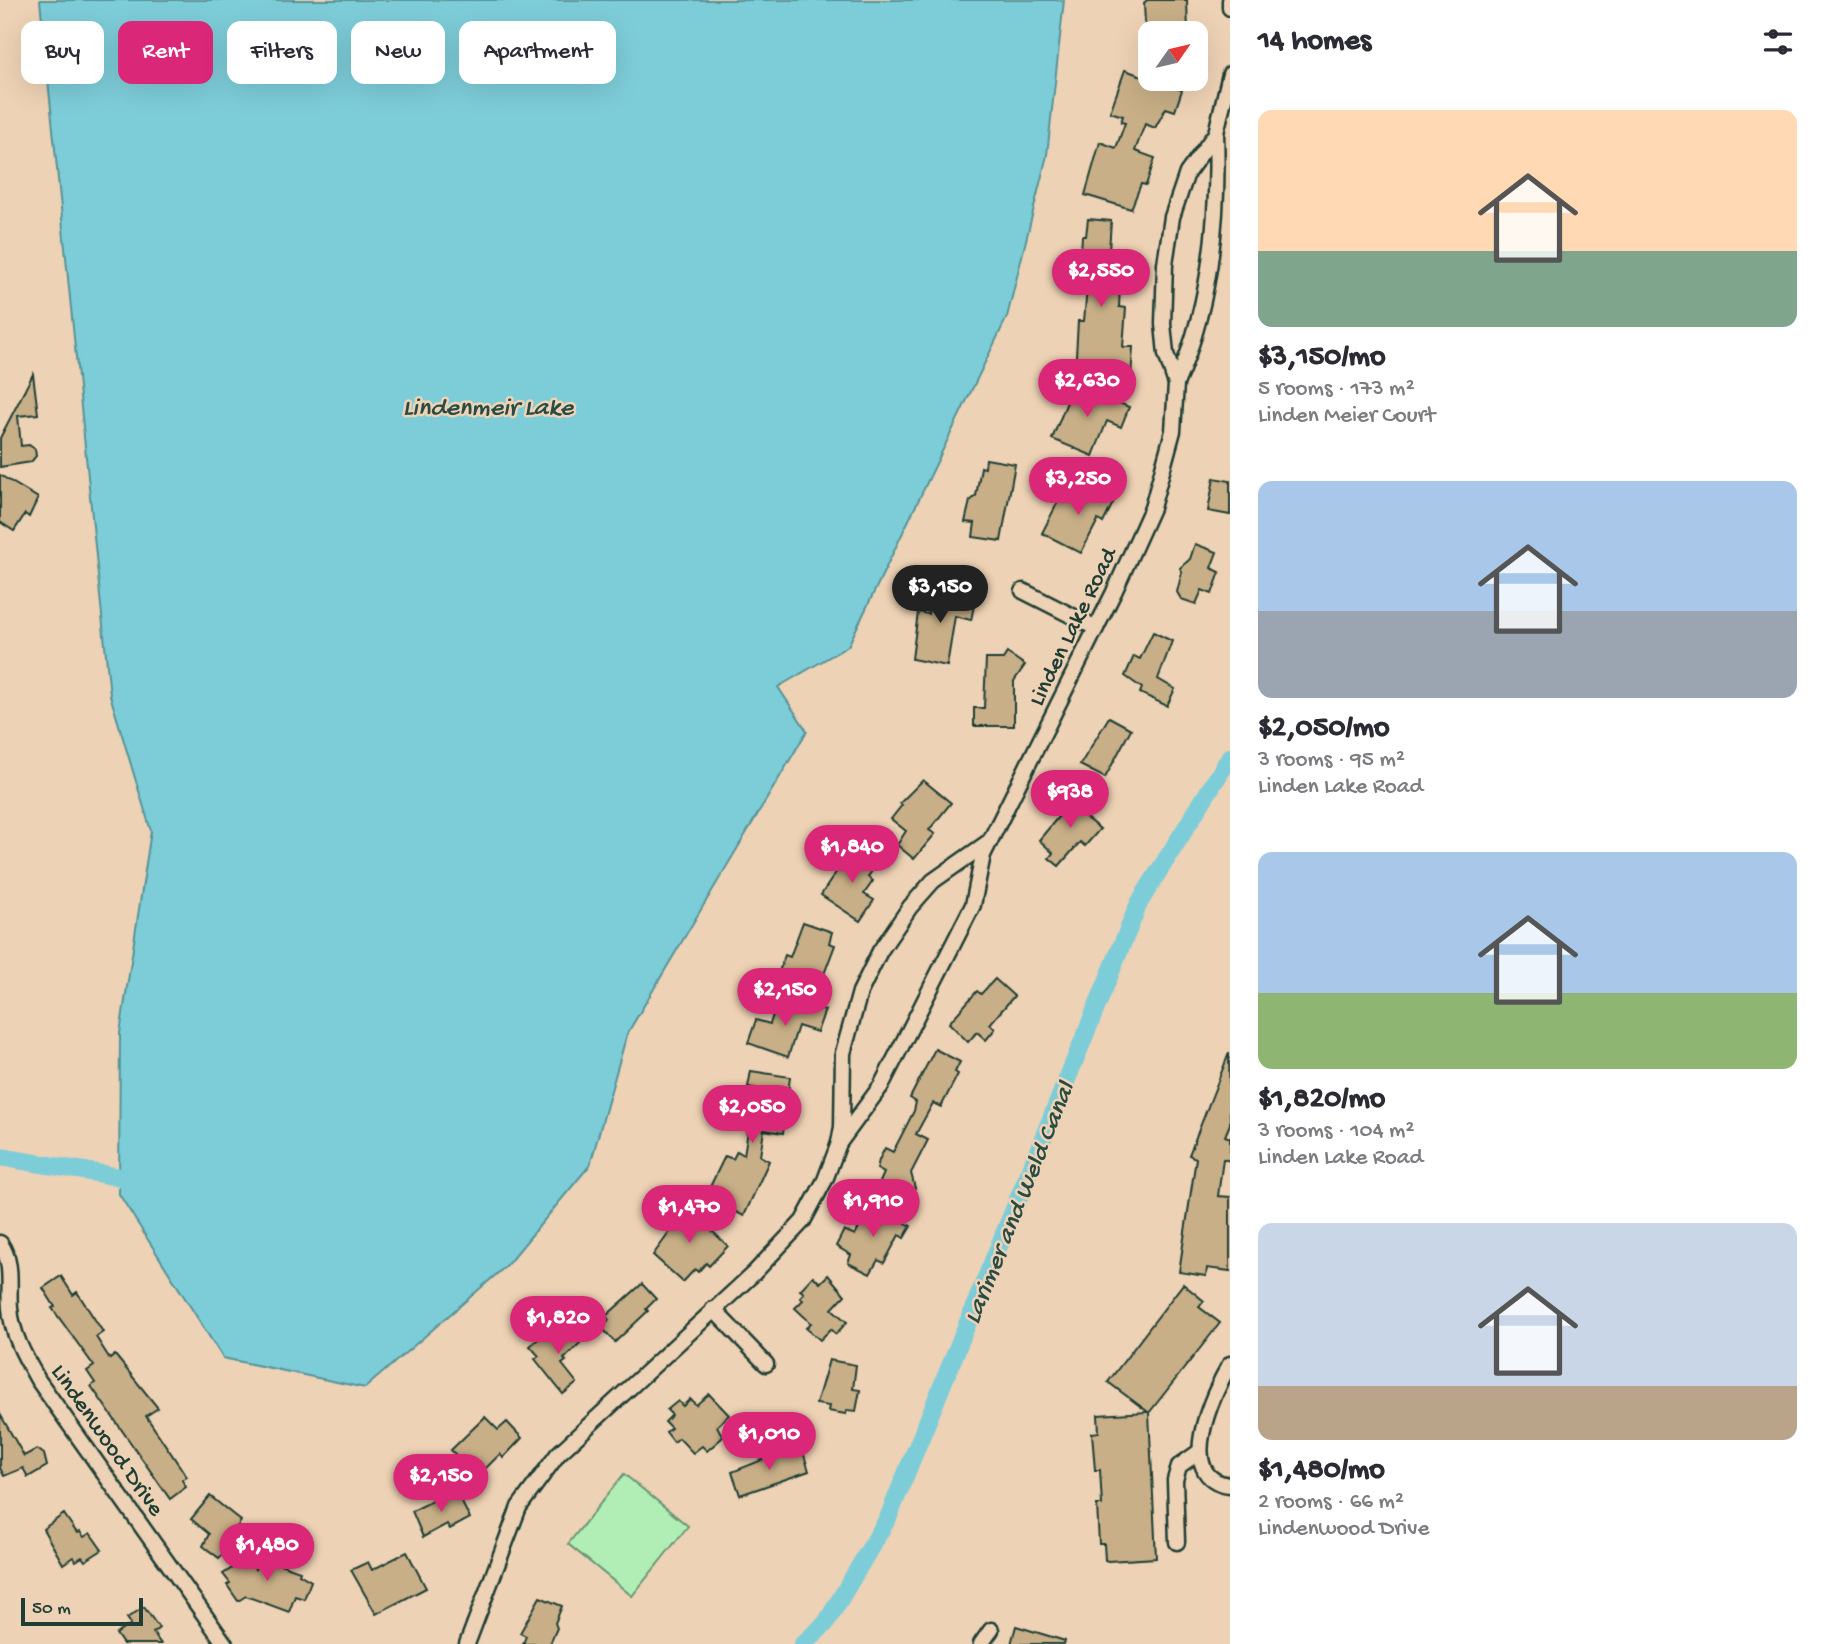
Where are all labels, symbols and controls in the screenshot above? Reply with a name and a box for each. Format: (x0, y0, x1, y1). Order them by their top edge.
chip: Buy (21, 21, 104, 84)
chip: Rent (118, 21, 213, 84)
chip: Filters (227, 21, 337, 84)
chip: New (351, 21, 445, 84)
chip: Apartment (459, 21, 616, 84)
north arrow (1138, 21, 1208, 91)
map controls (1138, 21, 1208, 91)
icon: filters (1759, 23, 1797, 61)
text: 14 homes (1258, 25, 1371, 60)
icon: home (1465, 155, 1591, 281)
pin: $2,550 (1044, 250, 1158, 309)
text: $2,550 (1068, 258, 1134, 285)
text: $3,150/mo (1258, 341, 1385, 376)
pin: $2,630 (1030, 360, 1144, 419)
text: $2,630 (1054, 368, 1120, 395)
text: 5 rooms · 173 m² (1258, 376, 1415, 403)
water label: Lindenmeir Lake (403, 394, 575, 425)
text: Linden Meier Court (1258, 403, 1435, 430)
pin: $3,250 (1021, 458, 1135, 517)
text: $3,250 (1045, 466, 1111, 493)
icon: home (1465, 526, 1591, 652)
street label: Linden Lake Road (1023, 542, 1126, 711)
pin: $3,150 (883, 566, 997, 625)
text: $3,150 (908, 574, 972, 601)
text: $2,050/mo (1258, 712, 1390, 747)
text: 3 rooms · 95 m² (1258, 747, 1405, 774)
pin: $938 (1029, 770, 1111, 830)
text: Linden Lake Road (1258, 774, 1423, 801)
text: $938 (1047, 779, 1093, 806)
pin: $1,840 (795, 826, 909, 885)
text: $1,840 (820, 834, 884, 861)
icon: home (1465, 897, 1591, 1023)
pin: $2,150 (728, 968, 842, 1028)
text: $2,150 (753, 977, 817, 1004)
water label: Larimer and Weld Canal (958, 1077, 1084, 1329)
text: $1,820/mo (1258, 1083, 1385, 1118)
pin: $2,050 (695, 1086, 809, 1145)
text: $2,050 (718, 1094, 786, 1121)
text: 3 rooms · 104 m² (1258, 1118, 1414, 1145)
text: Linden Lake Road (1258, 1145, 1423, 1172)
pin: $1,910 (816, 1180, 930, 1239)
pin: $1,470 (632, 1186, 746, 1245)
text: $1,910 (843, 1188, 903, 1215)
text: $1,470 (658, 1194, 720, 1221)
icon: home (1465, 1268, 1591, 1394)
pin: $1,820 (501, 1296, 615, 1356)
text: $1,820 (526, 1305, 590, 1332)
street label: Lindenwood Drive (43, 1359, 170, 1523)
pin: $1,010 (712, 1412, 826, 1472)
text: $1,010 (738, 1421, 800, 1448)
pin: $2,150 (384, 1454, 498, 1514)
text: $1,480/mo (1258, 1454, 1385, 1489)
text: $2,150 (409, 1463, 473, 1490)
text: 2 rooms · 66 m² (1258, 1489, 1404, 1516)
text: Lindenwood Drive (1258, 1516, 1429, 1543)
pin: $1,480 (210, 1524, 324, 1583)
text: $1,480 (235, 1532, 299, 1559)
scale bar (21, 1595, 144, 1627)
text: 50 m (32, 1598, 71, 1621)

